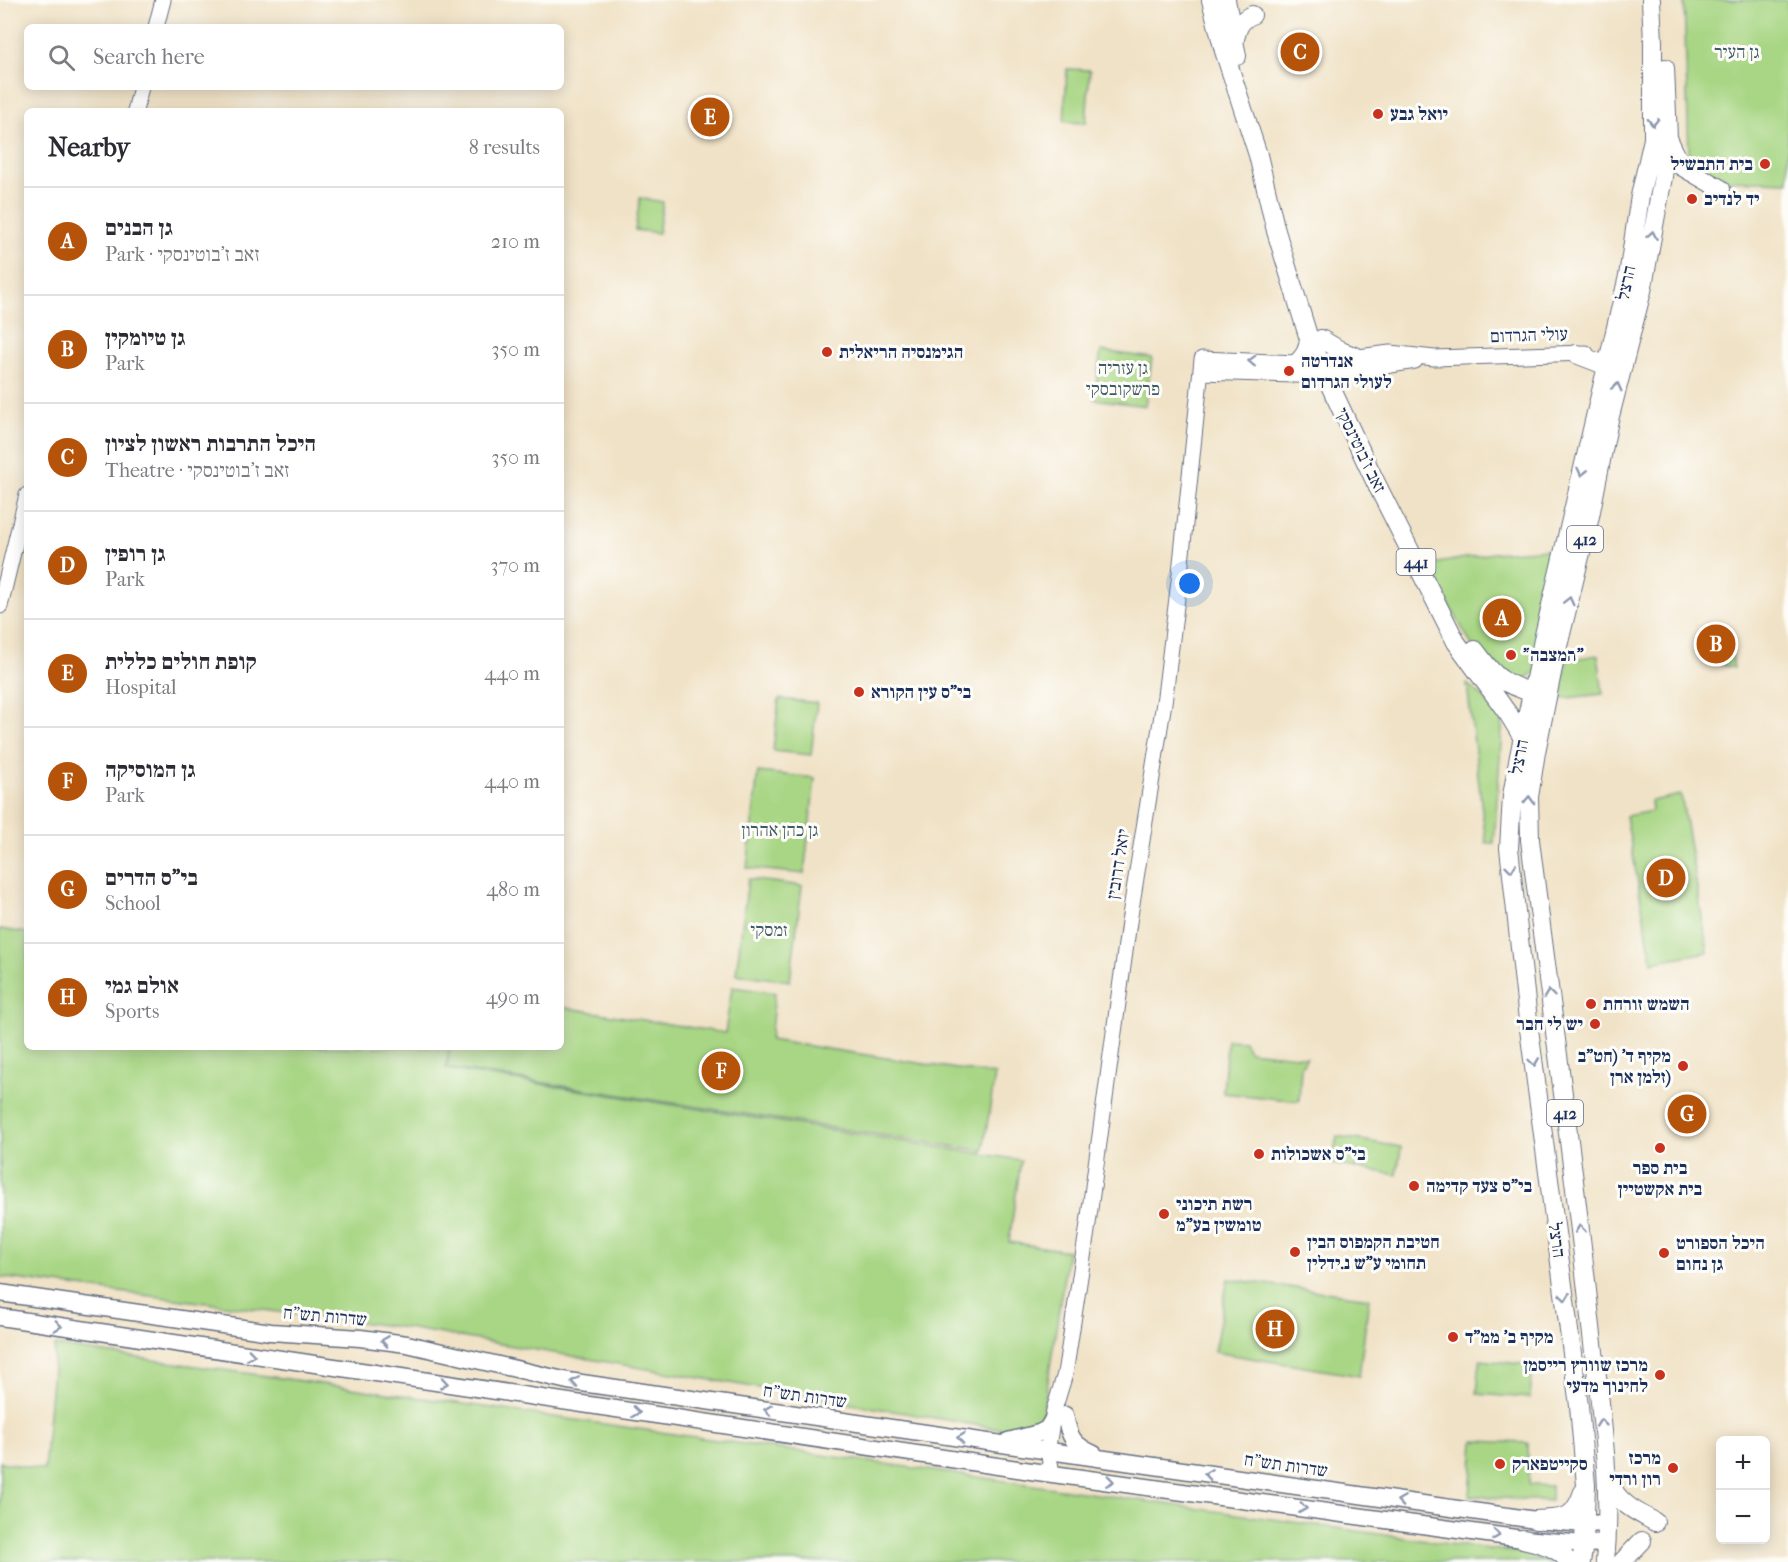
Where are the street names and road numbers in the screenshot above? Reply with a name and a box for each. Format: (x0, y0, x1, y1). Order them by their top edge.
street label: הרצל (1613, 264, 1640, 303)
street label: עולי הגרדום (1490, 324, 1568, 347)
street label: זאב ז'בוטינסקי (1331, 404, 1390, 496)
road number: 412 (1567, 526, 1603, 552)
road number: 441 (1396, 549, 1436, 575)
street label: הרצל (1506, 738, 1533, 777)
street label: יואל דרובין (1103, 827, 1134, 901)
road number: 412 (1547, 1100, 1583, 1126)
street label: הרצל (1544, 1221, 1569, 1259)
street label: שדרות תש"ח (282, 1302, 368, 1331)
street label: שדרות תש"ח (762, 1380, 848, 1413)
street label: שדרות תש"ח (1243, 1449, 1329, 1482)

